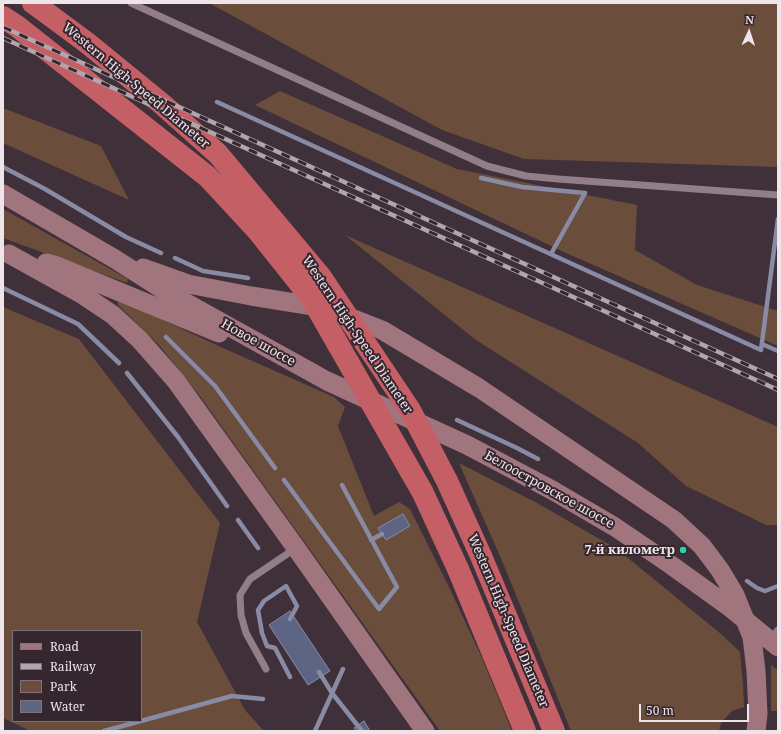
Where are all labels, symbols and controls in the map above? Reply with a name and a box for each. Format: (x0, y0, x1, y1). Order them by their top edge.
north arrow (729, 12, 769, 52)
text: N (745, 12, 754, 27)
street label: Western High-Speed Diameter (59, 20, 213, 152)
street label: Western High-Speed Diameter (298, 253, 416, 417)
street label: Новое шоссе (218, 316, 298, 370)
street label: Белоостровское шоссе (481, 448, 617, 532)
street label: Western High-Speed Diameter (464, 532, 552, 710)
place label: 7-й километр (584, 542, 675, 558)
marker: 7-й километр (678, 545, 688, 555)
legend (12, 630, 142, 722)
text: Road (50, 638, 79, 655)
text: Railway (50, 658, 96, 675)
text: Park (50, 678, 77, 695)
scale bar (641, 696, 751, 722)
text: Water (50, 698, 85, 715)
text: 50 m (646, 702, 674, 719)

